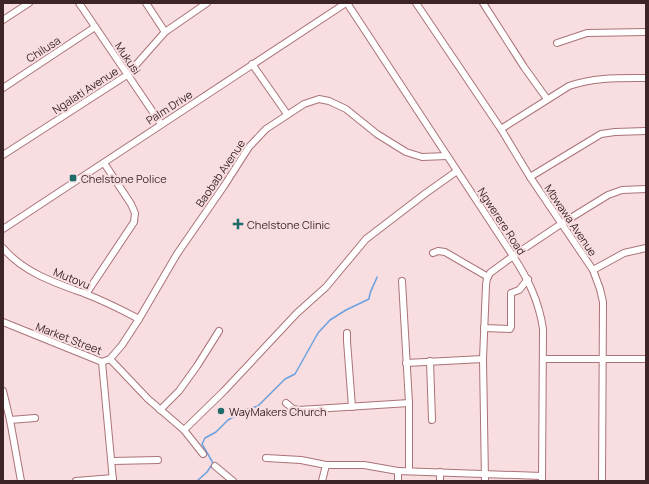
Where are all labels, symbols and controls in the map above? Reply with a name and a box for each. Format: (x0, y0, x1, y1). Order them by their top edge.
street label: Chilusa (23, 32, 63, 66)
street label: Mukusi (112, 39, 144, 77)
street label: Ngalati Avenue (49, 63, 121, 117)
street label: Palm Drive (143, 86, 195, 128)
street label: Baobab Avenue (192, 136, 248, 210)
place label: Chelstone Police (81, 171, 167, 186)
marker: Chelstone Police (68, 173, 78, 183)
street label: Mbwawa Avenue (541, 181, 601, 259)
street label: Ngwerere Road (475, 184, 529, 258)
place label: Chelstone Clinic (247, 217, 330, 232)
marker: Chelstone Clinic (232, 218, 244, 230)
street label: Mutovu (51, 264, 93, 292)
street label: Market Street (34, 318, 104, 358)
place label: WayMakers Church (229, 404, 327, 419)
marker: WayMakers Church (216, 406, 226, 416)

